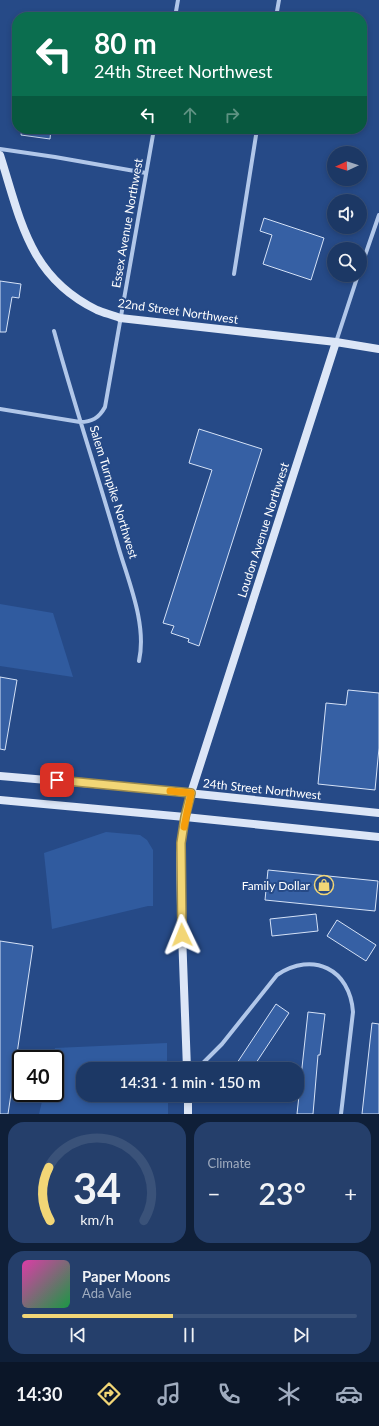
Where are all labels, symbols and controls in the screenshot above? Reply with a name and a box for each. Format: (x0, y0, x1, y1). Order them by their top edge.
text: 80 m (94, 26, 157, 60)
icon: left (28, 28, 80, 80)
text: 24th Street Northwest (94, 60, 272, 82)
icon: left (137, 104, 159, 126)
icon: ahead (179, 104, 201, 126)
icon: right (221, 104, 243, 126)
north arrow (327, 146, 367, 186)
map controls (327, 146, 367, 282)
street label: Essex Avenue Northwest (108, 156, 146, 289)
button: sound (327, 194, 367, 234)
button: search (327, 242, 367, 282)
street label: 22nd Street Northwest (117, 295, 240, 327)
street label: Salem Turnpike Northwest (87, 423, 142, 561)
street label: Loudon Avenue Northwest (234, 460, 292, 599)
pin (40, 763, 74, 797)
icon: arrive (46, 769, 68, 791)
street label: 24th Street Northwest (202, 775, 323, 803)
shop icon: Family Dollar (313, 874, 335, 896)
place label: Family Dollar (242, 878, 311, 893)
position arrow (161, 914, 203, 956)
speed limit sign: 40 (12, 1050, 64, 1102)
text: 14:31 · 1 min · 150 m (120, 1073, 260, 1091)
text: Climate (208, 1155, 251, 1171)
text: 34 (73, 1162, 121, 1212)
text: 23° (259, 1175, 306, 1211)
text: − (208, 1180, 220, 1207)
text: + (344, 1180, 357, 1207)
text: km/h (80, 1210, 113, 1227)
text: Paper Moons (82, 1267, 170, 1285)
text: Ada Vale (82, 1285, 132, 1301)
icon: previous (67, 1324, 89, 1346)
icon: pause (178, 1324, 200, 1346)
icon: next (290, 1324, 312, 1346)
icon: directions (95, 1380, 123, 1408)
icon: music (155, 1380, 183, 1408)
icon: phone (215, 1380, 243, 1408)
icon: climate (275, 1380, 303, 1408)
icon: car (335, 1380, 363, 1408)
text: 14:30 (16, 1383, 62, 1405)

